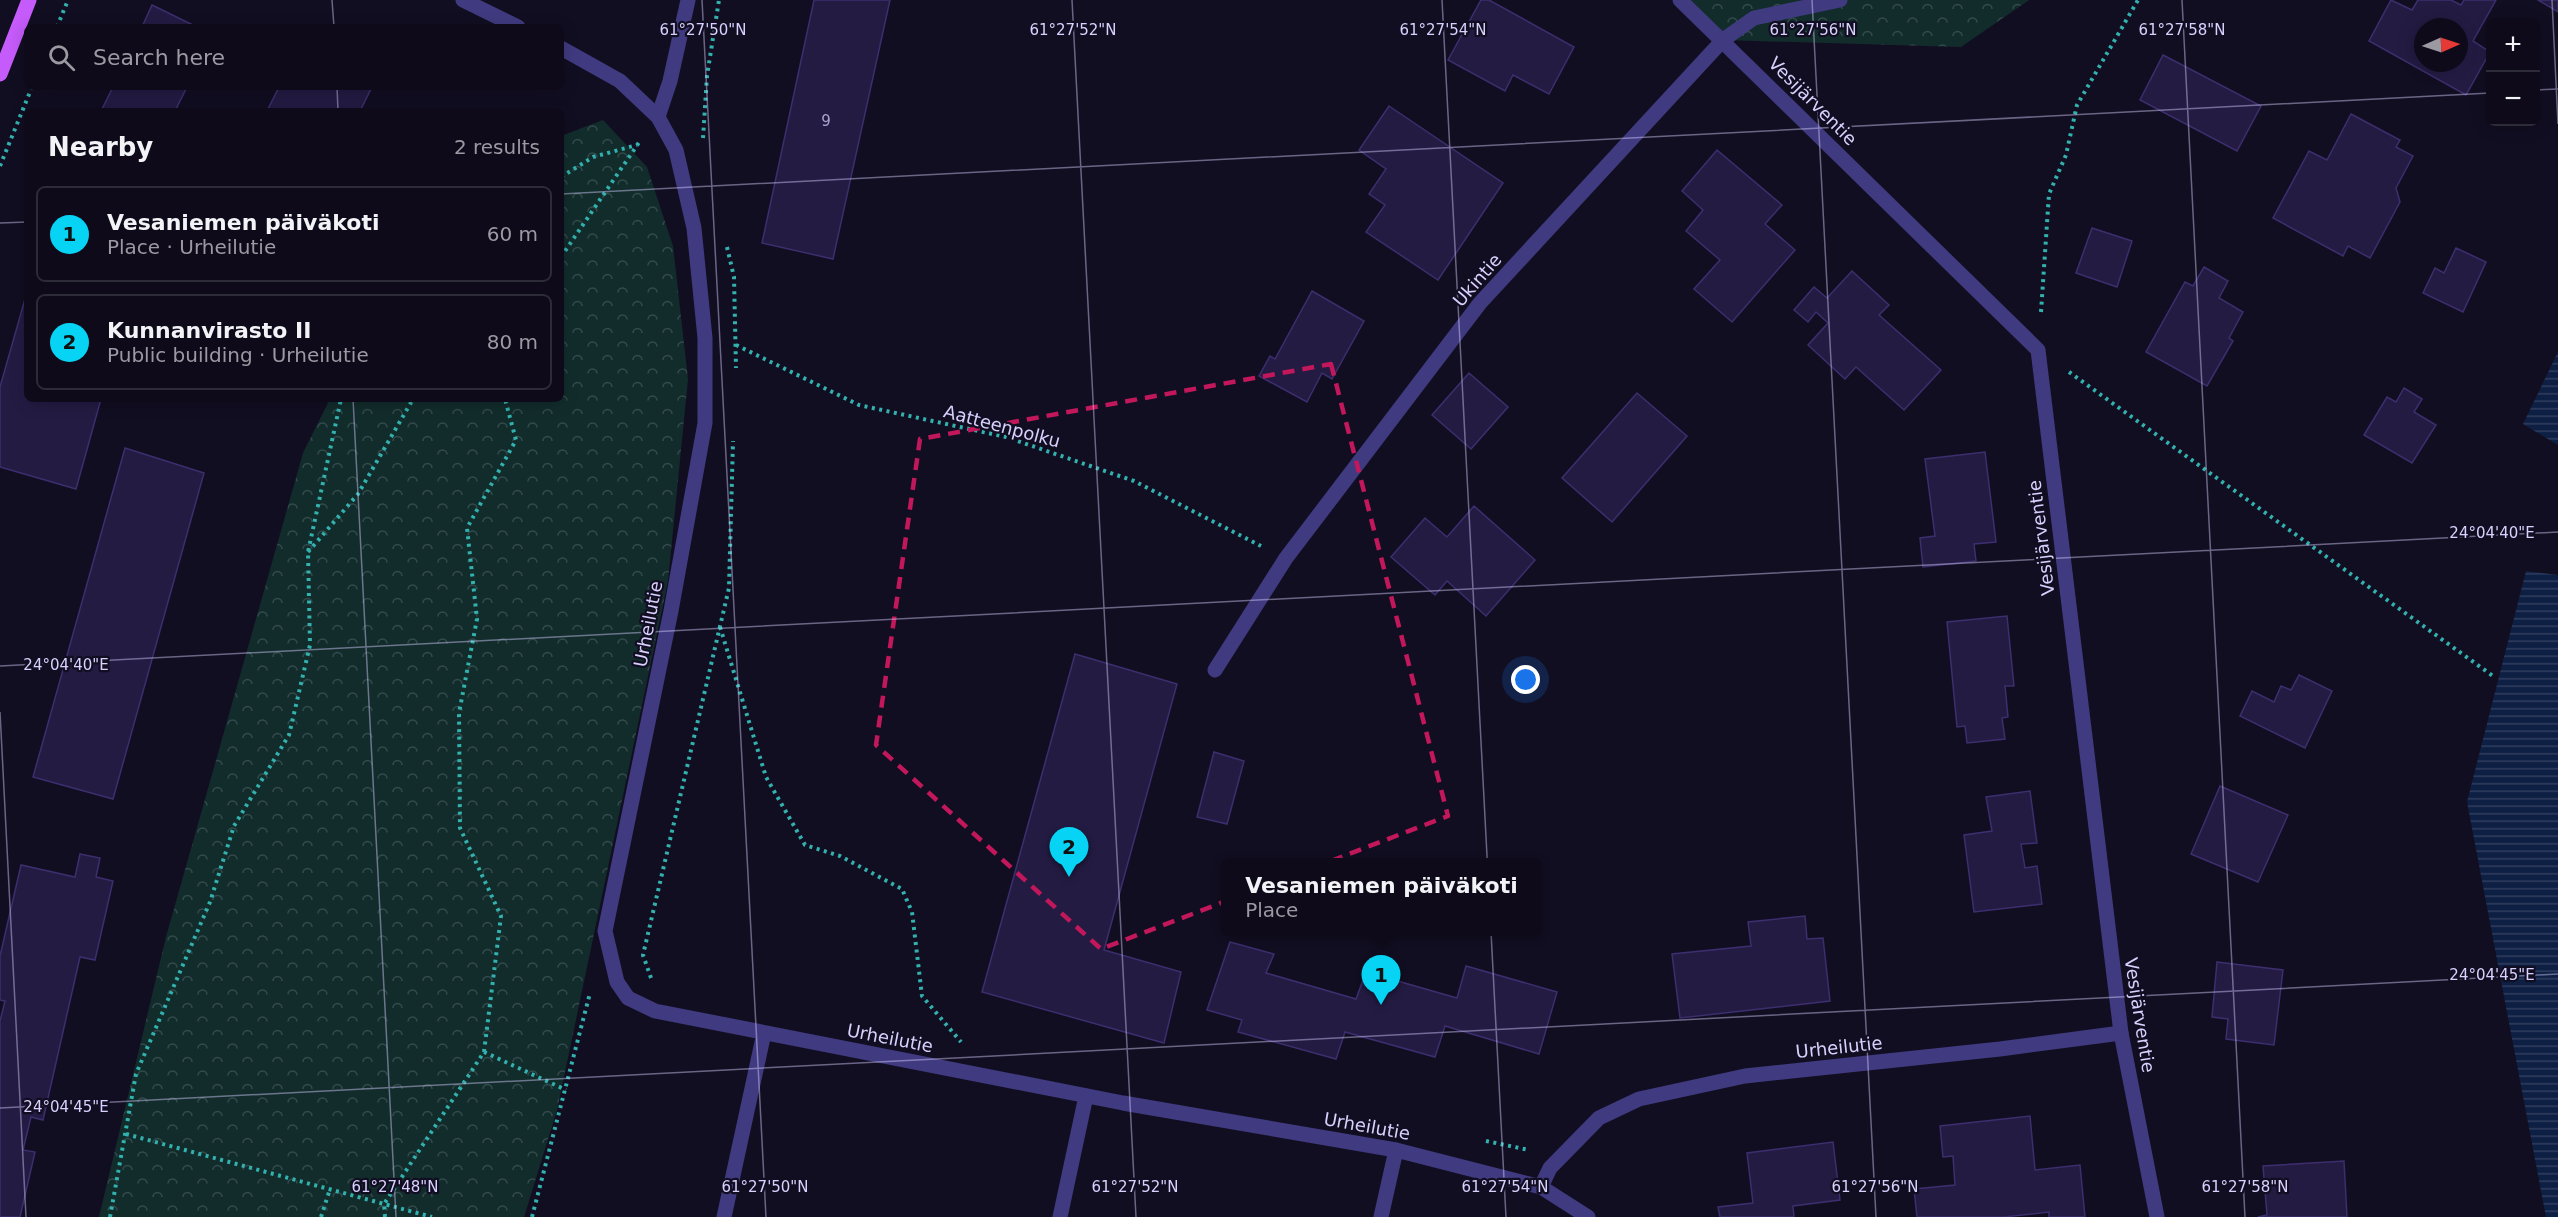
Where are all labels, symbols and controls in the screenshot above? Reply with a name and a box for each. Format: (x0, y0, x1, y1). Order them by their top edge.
north arrow (2414, 18, 2468, 72)
map controls (2486, 18, 2540, 126)
button: + (2486, 18, 2540, 72)
text: 61°27'50"N (659, 21, 747, 39)
text: 61°27'52"N (1029, 21, 1117, 39)
text: 61°27'54"N (1399, 21, 1487, 39)
text: 61°27'56"N (1769, 21, 1857, 39)
text: 61°27'58"N (2138, 21, 2226, 39)
search box (24, 24, 564, 90)
icon: search (45, 41, 78, 74)
text: Search here (93, 45, 225, 70)
street label: Vesijärventie (1765, 53, 1861, 149)
button: − (2486, 72, 2540, 126)
house number: 9 (821, 112, 831, 130)
text: Nearby (48, 132, 153, 162)
text: 2 results (454, 135, 540, 159)
text: Vesaniemen päiväkoti (107, 210, 380, 235)
text: 1 (63, 222, 76, 246)
text: 60 m (487, 222, 538, 246)
text: Place · Urheilutie (107, 235, 276, 259)
street label: Ukintie (1448, 249, 1506, 311)
text: Kunnanvirasto II (107, 318, 312, 343)
text: 2 (63, 330, 76, 354)
text: 80 m (487, 330, 538, 354)
text: Public building · Urheilutie (107, 343, 369, 367)
street label: Aatteenpolku (941, 400, 1063, 452)
street label: Vesijärventie (2024, 479, 2058, 597)
text: 24°04'40"E (2449, 524, 2535, 542)
street label: Urheilutie (629, 579, 667, 669)
text: 24°04'40"E (23, 656, 109, 674)
your location (1511, 665, 1540, 694)
pin: 2 (1050, 828, 1088, 877)
popup (1221, 858, 1542, 936)
text: Vesaniemen päiväkoti (1245, 873, 1518, 898)
text: Place (1245, 898, 1298, 922)
pin: 1 (1362, 956, 1400, 1005)
street label: Vesijärventie (2121, 956, 2159, 1074)
text: 24°04'45"E (2449, 966, 2535, 984)
street label: Urheilutie (845, 1019, 935, 1057)
street label: Urheilutie (1794, 1032, 1884, 1062)
text: 24°04'45"E (23, 1098, 109, 1116)
street label: Urheilutie (1322, 1108, 1412, 1144)
text: 61°27'48"N (351, 1178, 439, 1196)
text: 61°27'50"N (721, 1178, 809, 1196)
text: 61°27'52"N (1091, 1178, 1179, 1196)
text: 61°27'54"N (1461, 1178, 1549, 1196)
text: 61°27'56"N (1831, 1178, 1919, 1196)
text: 61°27'58"N (2201, 1178, 2289, 1196)

